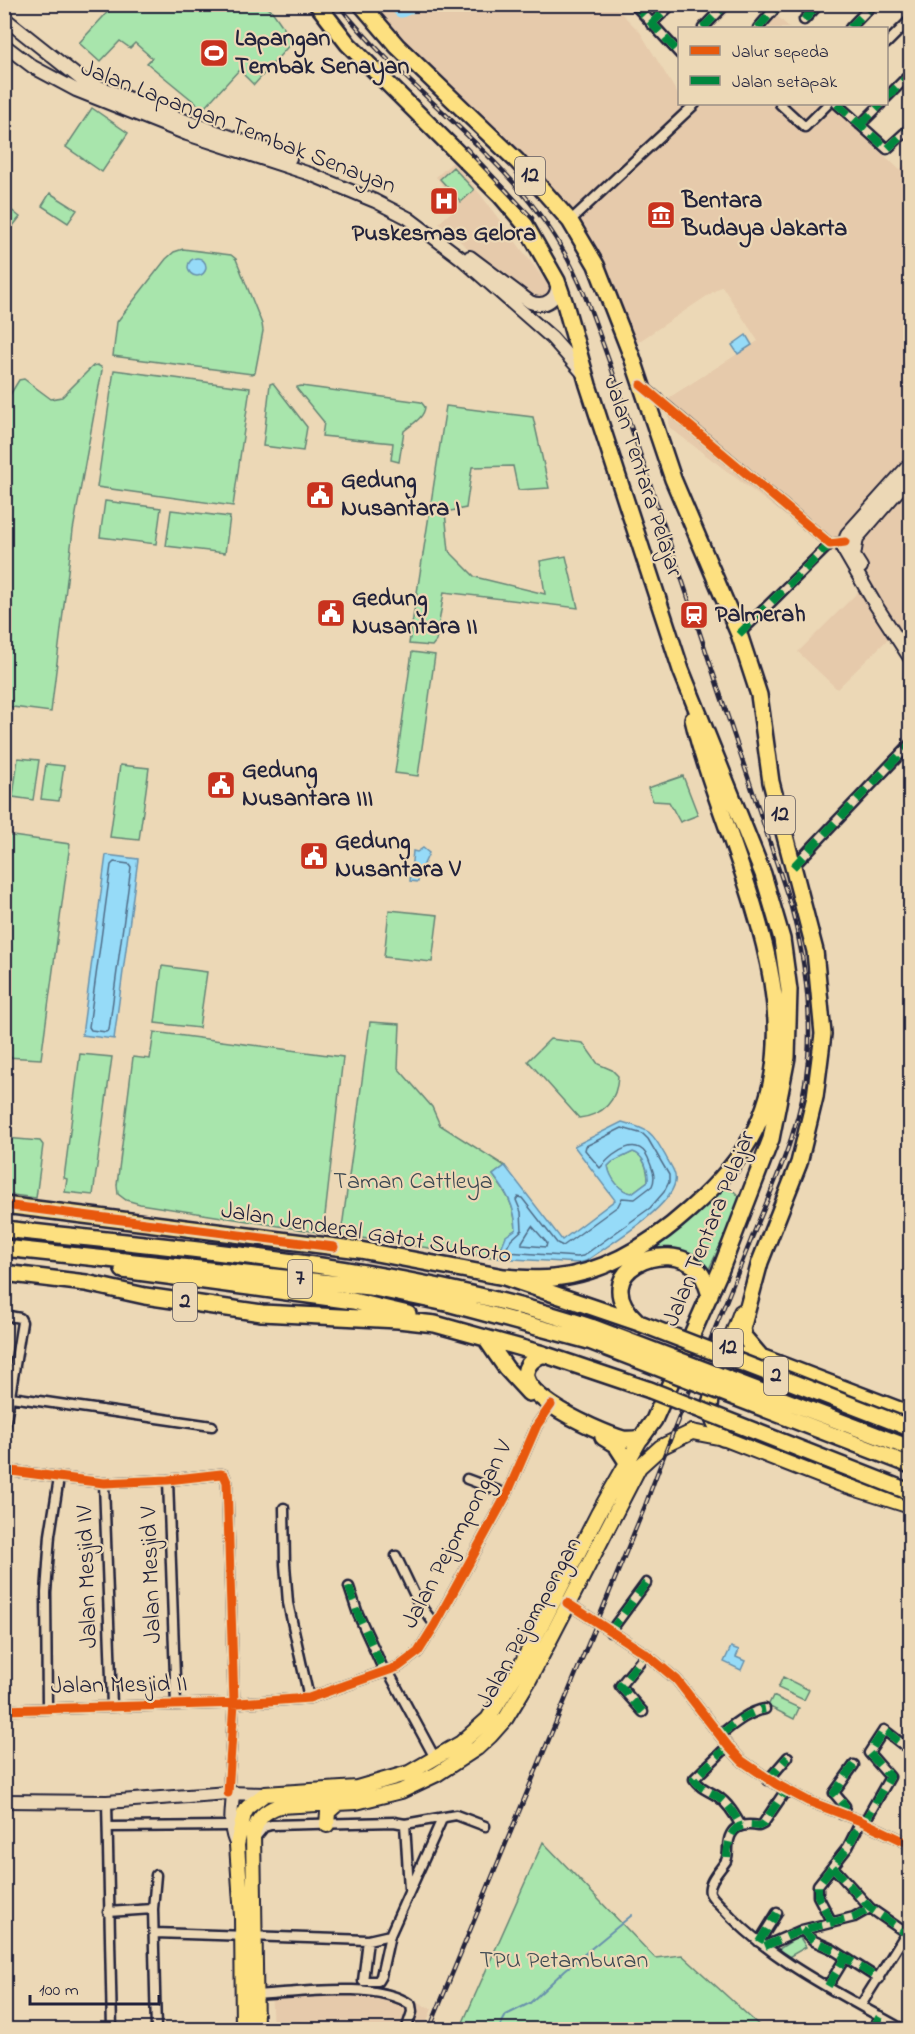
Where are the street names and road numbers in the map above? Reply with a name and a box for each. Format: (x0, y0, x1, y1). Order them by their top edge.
street label: Jalan Lapangan Tembak Senayan (75, 52, 401, 205)
road number: 12 (515, 157, 545, 195)
street label: Jalan Tentara Pelajar (593, 372, 691, 582)
road number: 12 (765, 796, 795, 834)
street label: Jalan Tentara Pelajar (655, 1125, 766, 1332)
street label: Jalan Jenderal Gatot Subroto (218, 1194, 514, 1274)
road number: 7 (288, 1260, 312, 1298)
road number: 2 (173, 1283, 197, 1321)
road number: 12 (713, 1329, 743, 1367)
road number: 2 (764, 1357, 788, 1395)
street label: Jalan Pejompongan V (394, 1434, 523, 1635)
street label: Jalan Mesjid IV (68, 1504, 108, 1649)
street label: Jalan Mesjid V (132, 1505, 172, 1644)
street label: Jalan Pejompongan (468, 1531, 592, 1715)
street label: Jalan Mesjid II (50, 1667, 188, 1705)

